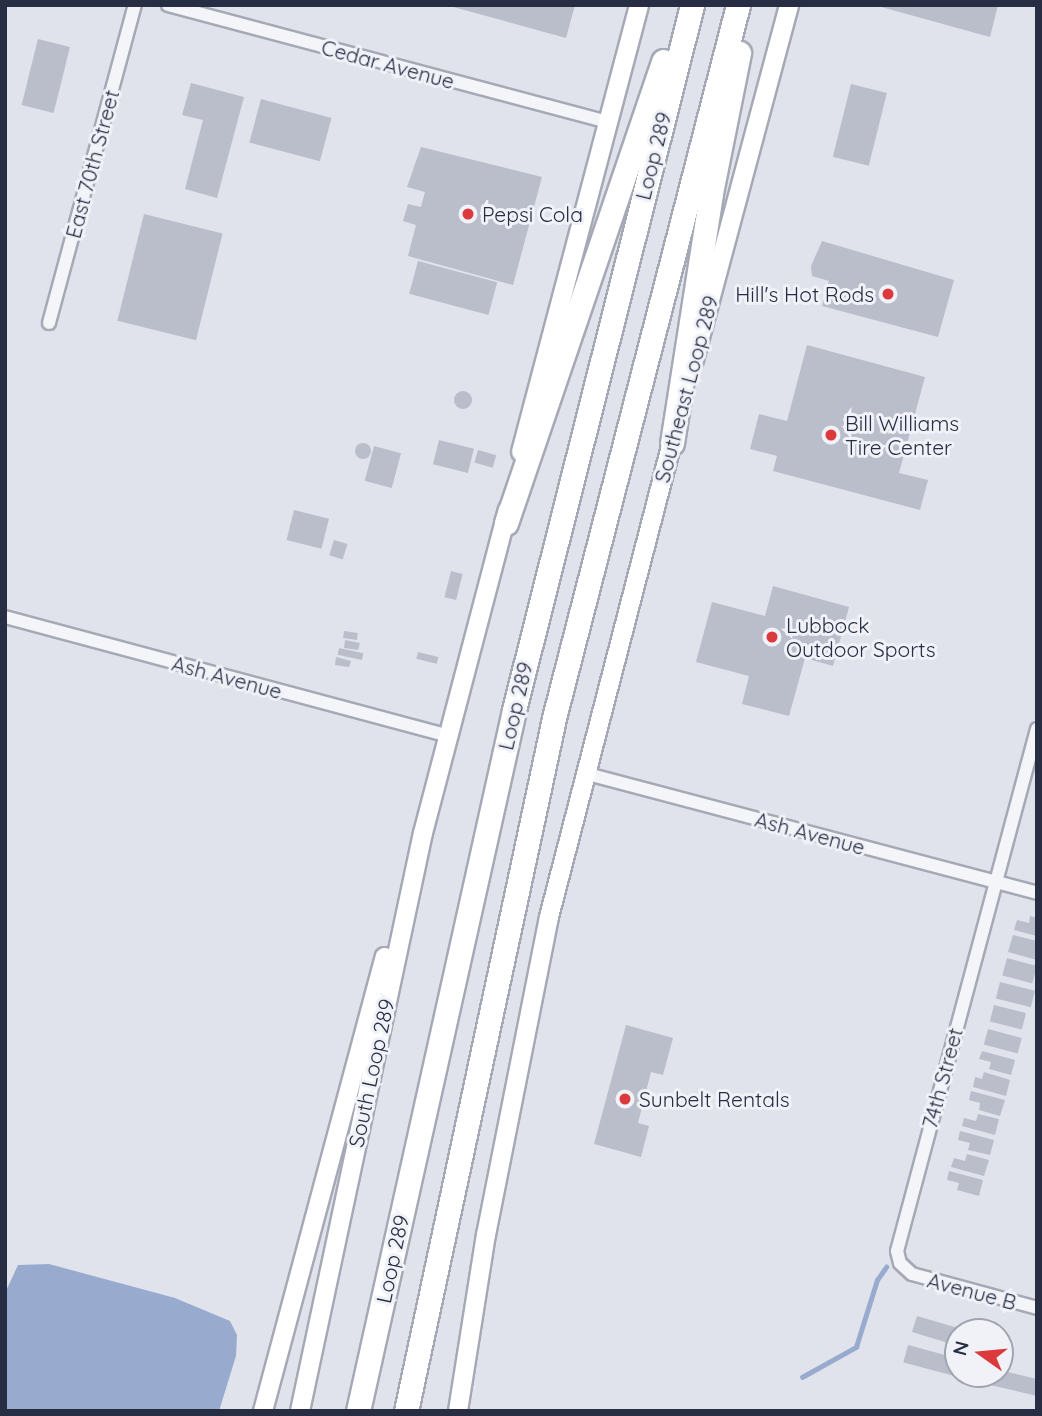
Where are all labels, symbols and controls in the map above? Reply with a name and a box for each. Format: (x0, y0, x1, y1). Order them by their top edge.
street label: Cedar Avenue (319, 34, 457, 94)
street label: East 70th Street (60, 87, 124, 241)
street label: Loop 289 (630, 109, 676, 203)
place label: Pepsi Cola (482, 201, 583, 227)
marker: Pepsi Cola (460, 206, 476, 222)
place label: Hill's Hot Rods (735, 281, 874, 307)
marker: Hill's Hot Rods (880, 286, 896, 302)
street label: Southeast Loop 289 (649, 293, 723, 485)
place label: Bill Williams Tire Center (845, 410, 959, 460)
marker: Bill Williams Tire Center (823, 427, 839, 443)
place label: Lubbock Outdoor Sports (786, 612, 936, 662)
marker: Lubbock Outdoor Sports (764, 629, 780, 645)
street label: Ash Avenue (169, 650, 285, 704)
street label: Loop 289 (493, 659, 537, 753)
street label: Ash Avenue (752, 806, 868, 860)
street label: South Loop 289 (343, 997, 399, 1149)
street label: 74th Street (916, 1025, 968, 1131)
place label: Sunbelt Rentals (639, 1086, 790, 1112)
marker: Sunbelt Rentals (617, 1091, 633, 1107)
street label: Loop 289 (370, 1213, 414, 1305)
street label: Avenue B (925, 1267, 1019, 1315)
north arrow (944, 1318, 1014, 1388)
text: N (947, 1338, 974, 1358)

